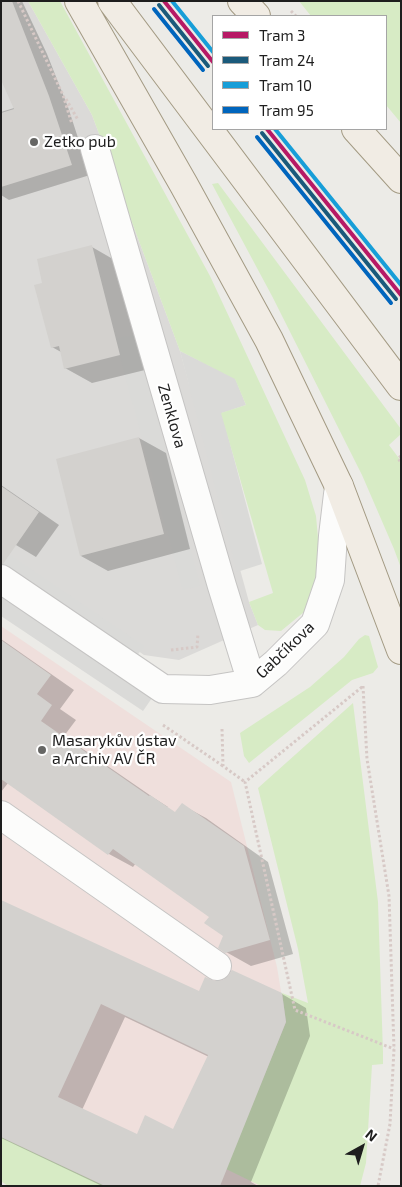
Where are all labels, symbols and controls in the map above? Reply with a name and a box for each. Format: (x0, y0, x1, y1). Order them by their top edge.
legend (212, 15, 387, 130)
text: Tram 3 (259, 26, 305, 44)
text: Tram 24 (259, 51, 315, 69)
text: Tram 10 (259, 76, 312, 94)
text: Tram 95 (259, 101, 314, 119)
place label: Zetko pub (44, 132, 116, 152)
marker: Zetko pub (28, 136, 40, 148)
street label: Zenklova (154, 382, 190, 450)
street label: Gabčíkova (252, 617, 318, 683)
place label: Masarykův ústav a Archiv AV ČR (52, 731, 177, 769)
marker: Masarykův ústav a Archiv AV ČR (36, 744, 48, 756)
north arrow (337, 1122, 387, 1172)
text: N (362, 1125, 381, 1145)

